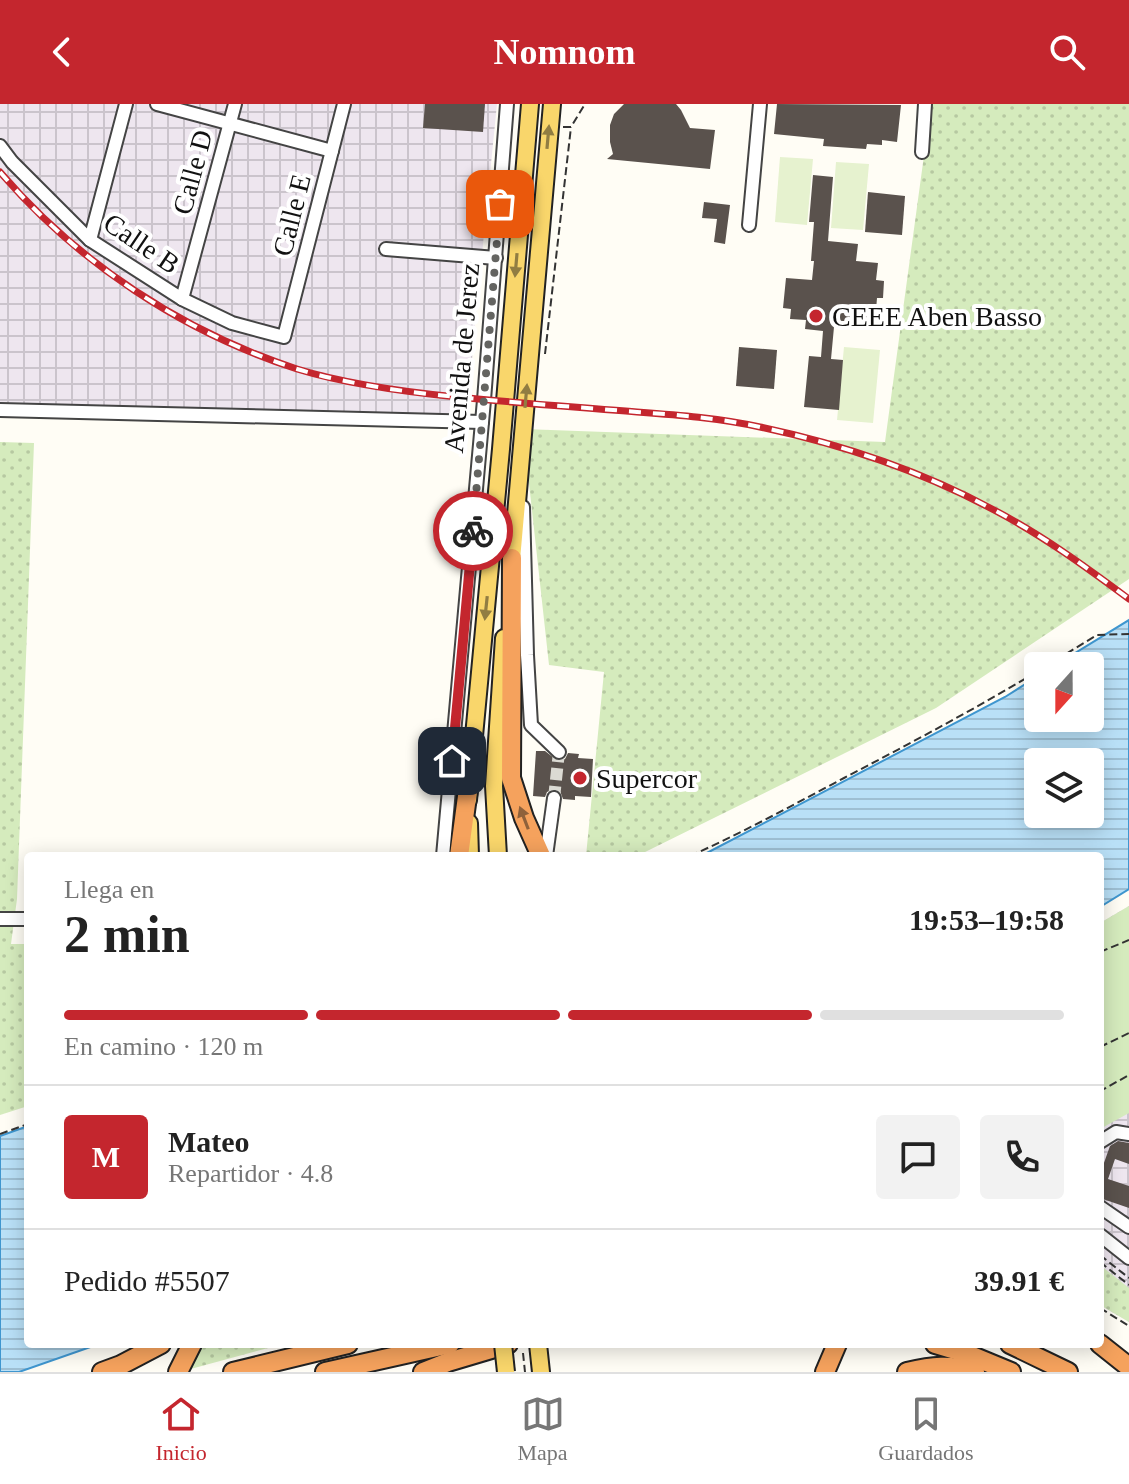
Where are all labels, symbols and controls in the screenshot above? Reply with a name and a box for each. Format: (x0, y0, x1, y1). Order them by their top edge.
icon: back (40, 30, 84, 74)
icon: search (1045, 30, 1089, 74)
text: Nomnom (494, 32, 636, 72)
one-way arrow (542, 124, 555, 149)
street label: Calle D (166, 126, 219, 218)
pin (466, 170, 534, 238)
street label: Calle E (266, 171, 317, 259)
icon: bag (478, 182, 522, 226)
street label: Calle B (98, 207, 186, 280)
one-way arrow (509, 253, 522, 278)
street label: Avenida de Jerez (438, 262, 485, 454)
place label: CEEE Aben Basso (832, 301, 1042, 332)
marker: CEEE Aben Basso (807, 307, 825, 325)
one-way arrow (520, 384, 533, 409)
courier (433, 491, 513, 571)
icon: bike (451, 509, 495, 553)
one-way arrow (479, 596, 492, 621)
north arrow (1024, 652, 1104, 732)
map controls (1024, 652, 1104, 828)
pin (418, 727, 486, 795)
icon: home (430, 739, 474, 783)
button: layers (1024, 748, 1104, 828)
place label: Supercor (596, 763, 698, 794)
marker: Supercor (571, 769, 589, 787)
one-way arrow (518, 806, 531, 830)
text: Llega en (64, 875, 154, 904)
text: 19:53–19:58 (909, 903, 1064, 936)
text: 2 min (64, 906, 190, 963)
text: En camino · 120 m (64, 1032, 263, 1061)
button: chat (876, 1115, 960, 1199)
button: phone (980, 1115, 1064, 1199)
text: Mateo (168, 1125, 250, 1158)
text: M (92, 1140, 120, 1173)
text: Repartidor · 4.8 (168, 1159, 333, 1188)
text: Pedido #5507 (64, 1264, 230, 1297)
text: 39.91 € (974, 1264, 1064, 1297)
tab: Inicio (155, 1392, 207, 1466)
tab: Mapa (517, 1392, 568, 1466)
tab: Guardados (878, 1392, 974, 1466)

